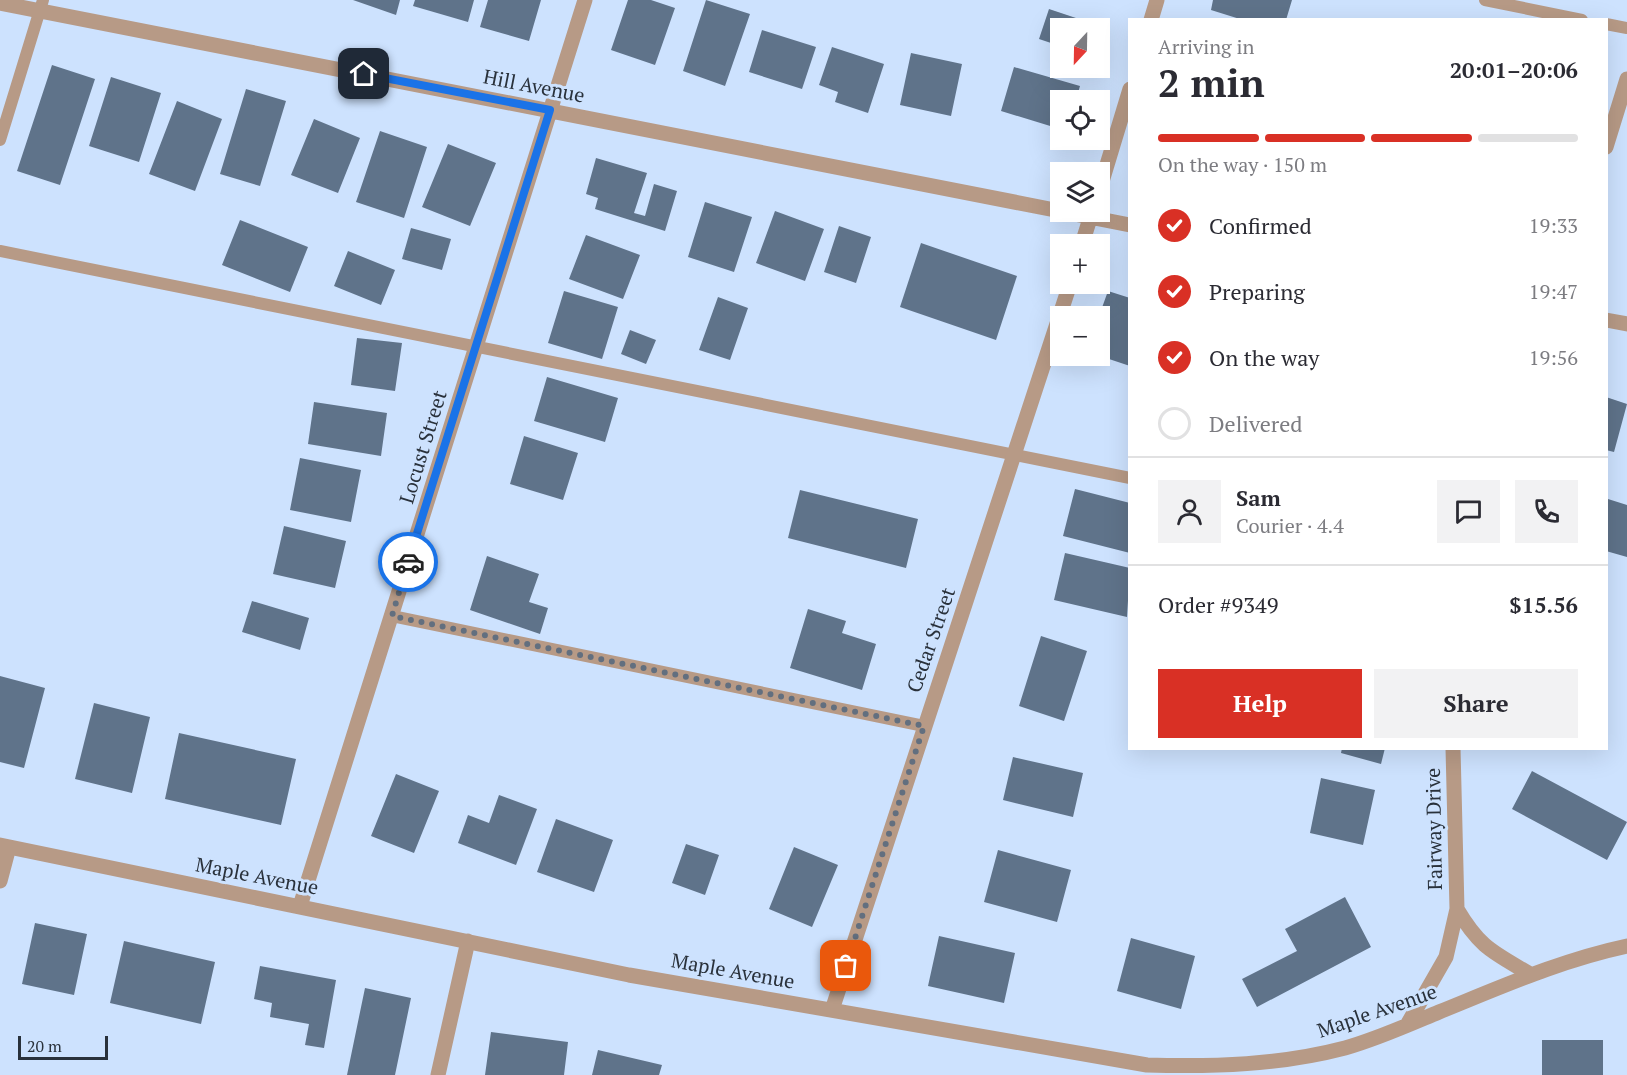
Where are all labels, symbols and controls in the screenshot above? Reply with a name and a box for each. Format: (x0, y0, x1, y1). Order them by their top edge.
north arrow (1050, 18, 1110, 78)
map controls (1050, 18, 1110, 366)
text: Arriving in (1158, 33, 1254, 60)
pin (338, 48, 389, 99)
text: 20:01–20:06 (1450, 55, 1578, 84)
text: 2 min (1158, 56, 1265, 108)
icon: home (347, 57, 380, 90)
street label: Hill Avenue (481, 62, 587, 109)
button: locate (1050, 90, 1110, 150)
text: On the way · 150 m (1158, 151, 1327, 178)
button: layers (1050, 162, 1110, 222)
icon: check (1158, 209, 1191, 242)
text: Confirmed (1209, 211, 1312, 240)
text: 19:33 (1529, 212, 1578, 239)
button: + (1050, 234, 1110, 294)
icon: check (1158, 275, 1191, 308)
text: Preparing (1209, 277, 1305, 306)
text: 19:47 (1529, 278, 1578, 305)
button: − (1050, 306, 1110, 366)
icon: check (1158, 341, 1191, 374)
text: On the way (1209, 343, 1319, 372)
text: 19:56 (1529, 344, 1578, 371)
street label: Locust Street (392, 386, 453, 507)
text: Delivered (1209, 409, 1302, 438)
button: person (1158, 480, 1221, 543)
button: chat (1437, 480, 1500, 543)
button: phone (1515, 480, 1578, 543)
text: Sam (1236, 483, 1281, 512)
text: Courier · 4.4 (1236, 512, 1344, 539)
courier (378, 532, 438, 592)
icon: car (392, 546, 425, 579)
street label: Cedar Street (900, 583, 961, 696)
text: Order #9349 (1158, 590, 1278, 619)
text: $15.56 (1509, 590, 1578, 619)
button: Help (1158, 669, 1362, 738)
button: Share (1374, 669, 1578, 738)
street label: Fairway Drive (1419, 768, 1448, 890)
street label: Maple Avenue (193, 850, 321, 901)
pin (820, 940, 871, 991)
street label: Maple Avenue (669, 946, 797, 995)
icon: bag (829, 949, 862, 982)
street label: Maple Avenue (1313, 977, 1440, 1044)
scale bar (18, 1033, 108, 1060)
text: 20 m (27, 1035, 62, 1057)

